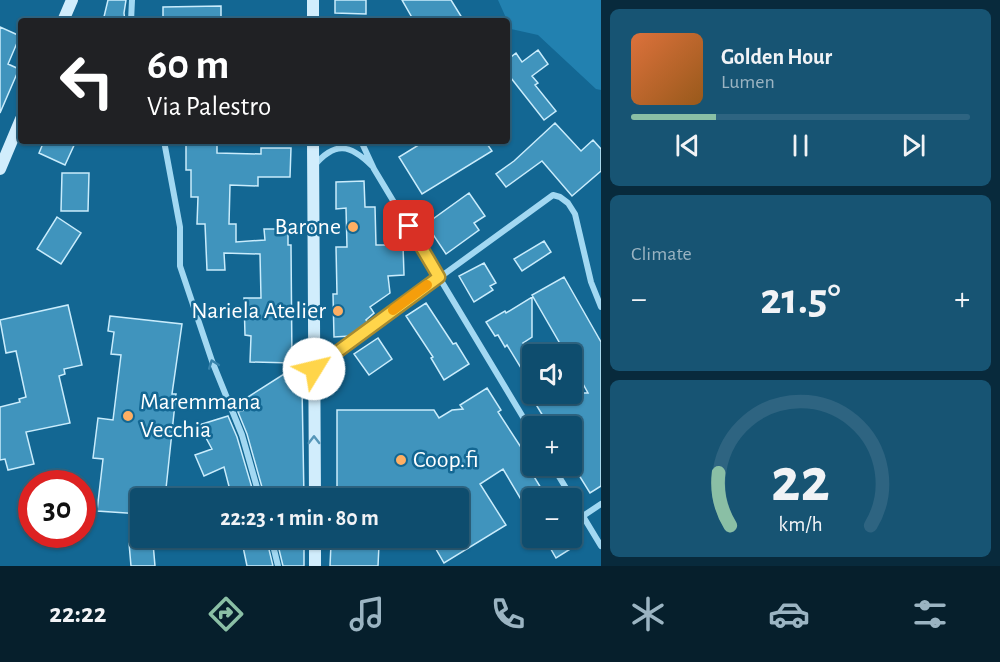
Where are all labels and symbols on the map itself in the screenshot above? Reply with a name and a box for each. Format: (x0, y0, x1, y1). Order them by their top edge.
pin (383, 200, 434, 251)
place label: Barone (275, 215, 341, 239)
marker: Barone (346, 220, 360, 234)
place label: Nariela Atelier (191, 299, 326, 323)
marker: Nariela Atelier (331, 304, 345, 318)
position arrow (282, 337, 346, 401)
one-way arrow (207, 359, 220, 370)
place label: Maremmana Vecchia (140, 390, 261, 442)
marker: Maremmana Vecchia (121, 409, 135, 423)
one-way arrow (308, 435, 320, 444)
place label: Coop.fi (413, 448, 478, 472)
marker: Coop.fi (394, 453, 408, 467)
speed limit sign: 30 (18, 470, 96, 548)

